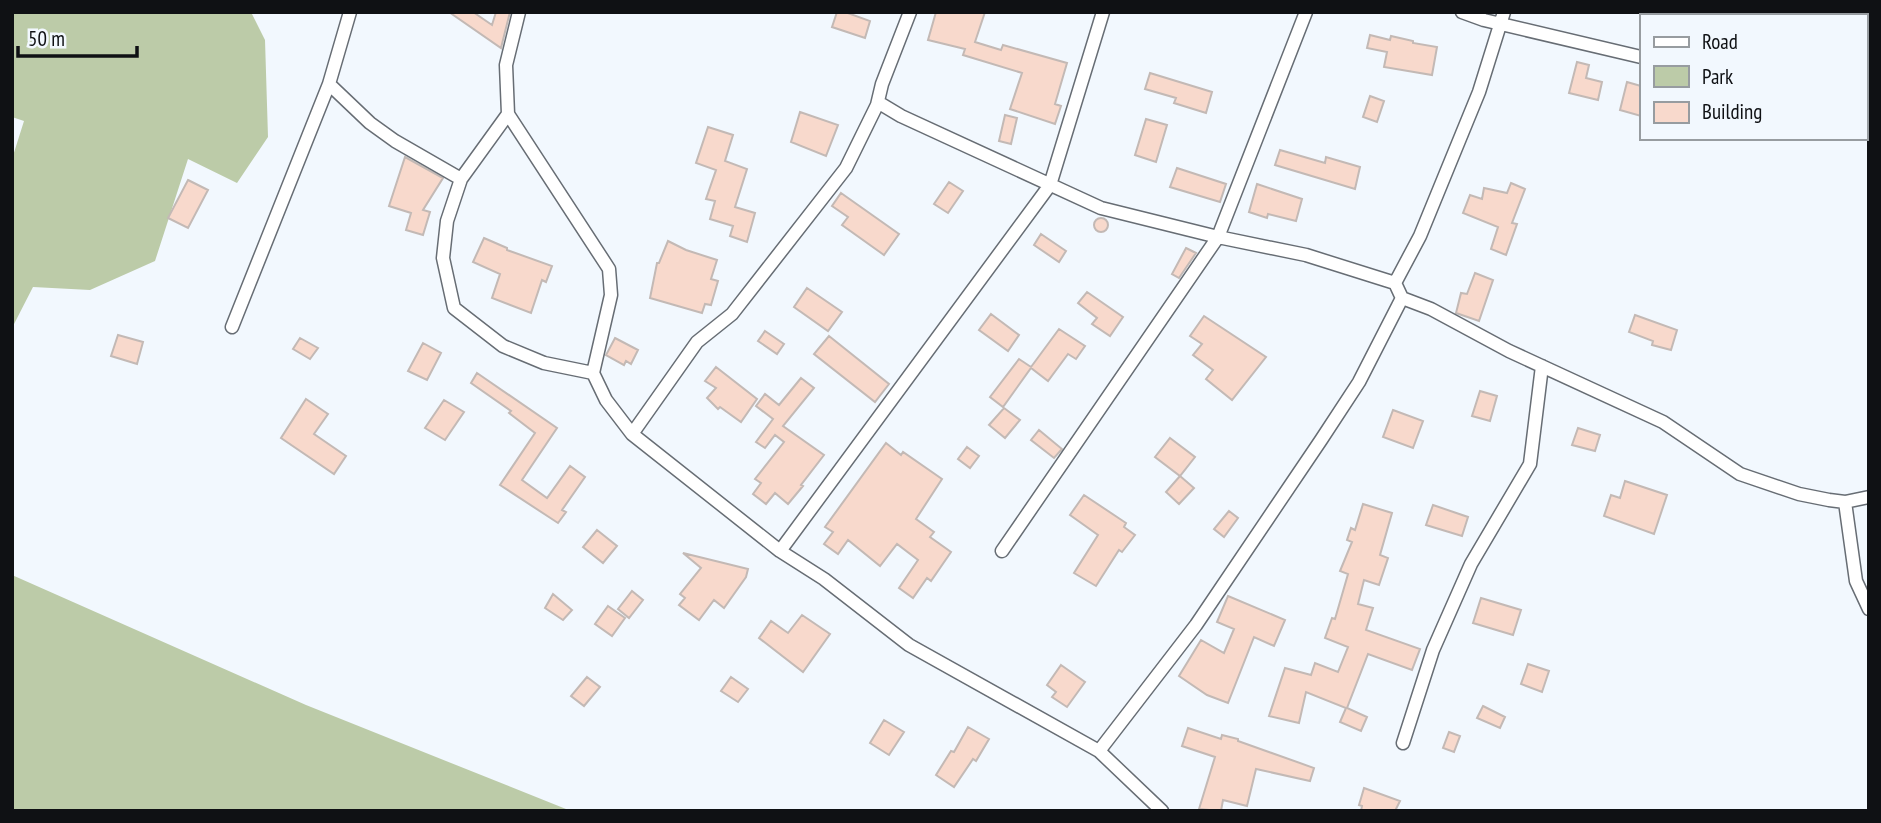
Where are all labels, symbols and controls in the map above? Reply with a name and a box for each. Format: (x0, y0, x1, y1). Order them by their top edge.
scale bar (18, 14, 136, 58)
legend (1640, 14, 1867, 140)
text: 50 m (28, 25, 65, 52)
text: Road (1702, 28, 1738, 55)
text: Park (1702, 63, 1733, 90)
text: Building (1702, 98, 1762, 125)

